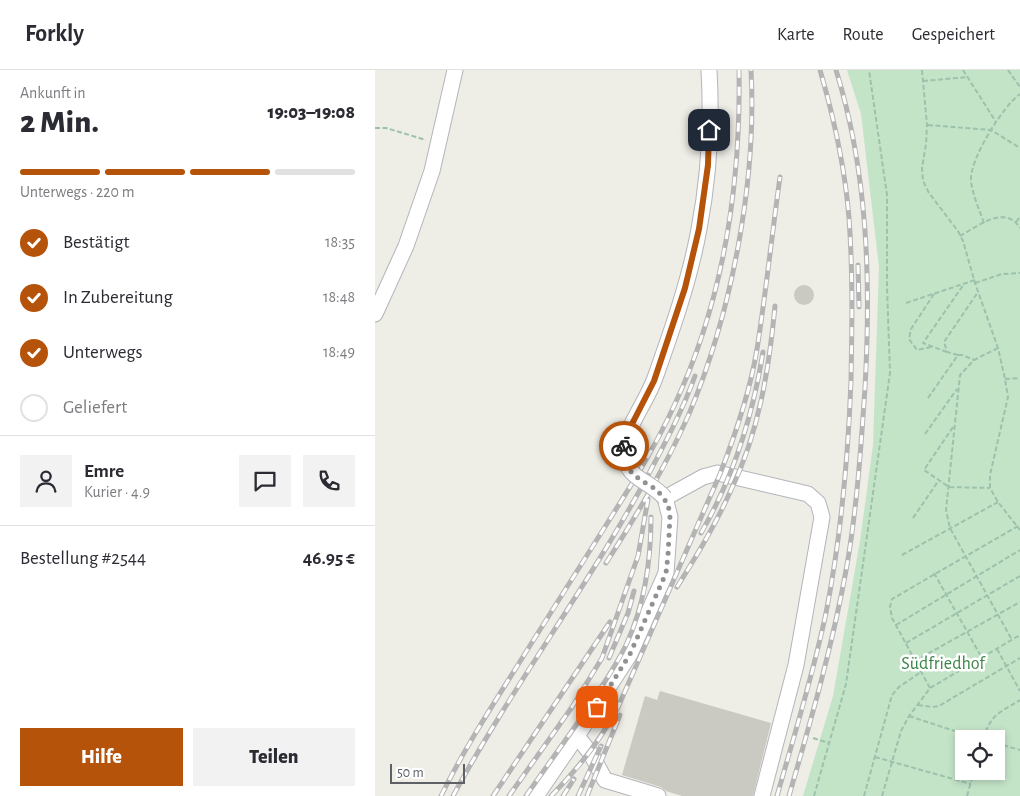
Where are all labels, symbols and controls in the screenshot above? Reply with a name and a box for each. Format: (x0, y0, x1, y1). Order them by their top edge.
text: Forkly (25, 22, 84, 46)
text: Karte (777, 26, 814, 44)
text: Route (842, 26, 884, 44)
text: Gespeichert (912, 26, 995, 44)
text: Ankunft in (20, 85, 86, 101)
text: 19:03–19:08 (268, 103, 355, 122)
text: 2 Min. (20, 106, 99, 138)
pin (688, 109, 730, 151)
icon: home (695, 116, 723, 144)
text: Unterwegs · 220 m (20, 184, 134, 200)
icon: check (20, 229, 48, 257)
text: Bestätigt (63, 233, 130, 252)
text: 18:35 (325, 234, 355, 250)
icon: check (20, 284, 48, 312)
text: In Zubereitung (63, 288, 173, 307)
text: 18:48 (323, 289, 355, 305)
icon: check (20, 339, 48, 367)
text: Unterwegs (63, 343, 143, 362)
text: 18:49 (323, 344, 355, 360)
text: Geliefert (63, 398, 127, 417)
courier (599, 421, 649, 471)
icon: bike (610, 432, 638, 460)
button: person (20, 455, 72, 507)
button: chat (239, 455, 291, 507)
button: phone (303, 455, 355, 507)
text: Emre (84, 462, 124, 481)
text: Kurier · 4.9 (84, 484, 150, 500)
text: Bestellung #2544 (20, 549, 146, 568)
text: 46.95 € (303, 549, 355, 568)
park label: Südfriedhof (901, 655, 986, 673)
pin (576, 686, 618, 728)
icon: bag (583, 693, 611, 721)
button: Hilfe (20, 728, 183, 786)
button: Teilen (193, 728, 355, 786)
map controls (955, 730, 1005, 780)
button: locate (955, 730, 1005, 780)
scale bar (390, 761, 465, 784)
text: 50 m (397, 766, 424, 780)

